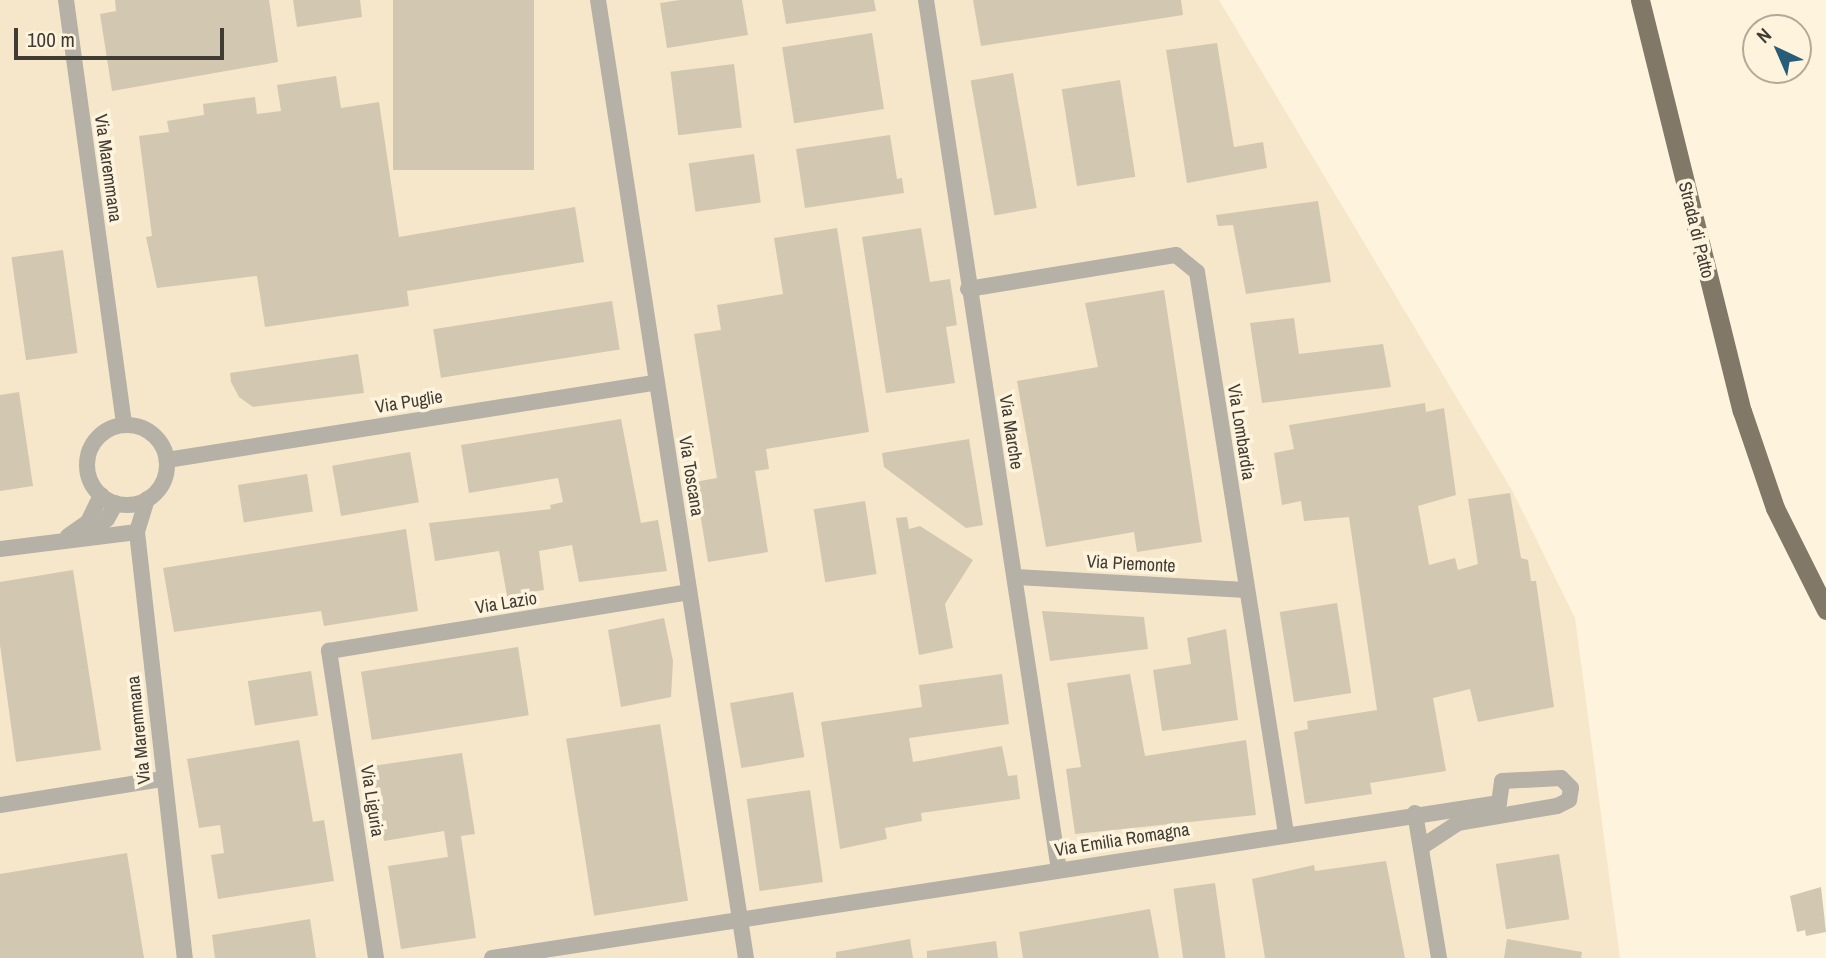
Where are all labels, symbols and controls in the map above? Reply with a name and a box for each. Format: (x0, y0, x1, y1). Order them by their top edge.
scale bar (18, 14, 228, 58)
north arrow (1742, 14, 1812, 84)
text: N (1751, 22, 1777, 49)
text: 100 m (27, 25, 75, 54)
street label: Via Maremmana (90, 113, 126, 223)
street label: Strada di Patto (1674, 180, 1718, 280)
street label: Via Lombardia (1223, 383, 1259, 481)
street label: Via Puglie (374, 386, 444, 418)
street label: Via Marche (994, 393, 1028, 471)
street label: Via Toscana (674, 434, 708, 518)
street label: Via Piemonte (1086, 551, 1176, 577)
street label: Via Lazio (474, 587, 538, 619)
street label: Via Maremmana (123, 675, 155, 785)
street label: Via Liguria (356, 764, 388, 838)
street label: Via Emilia Romagna (1053, 819, 1191, 861)

